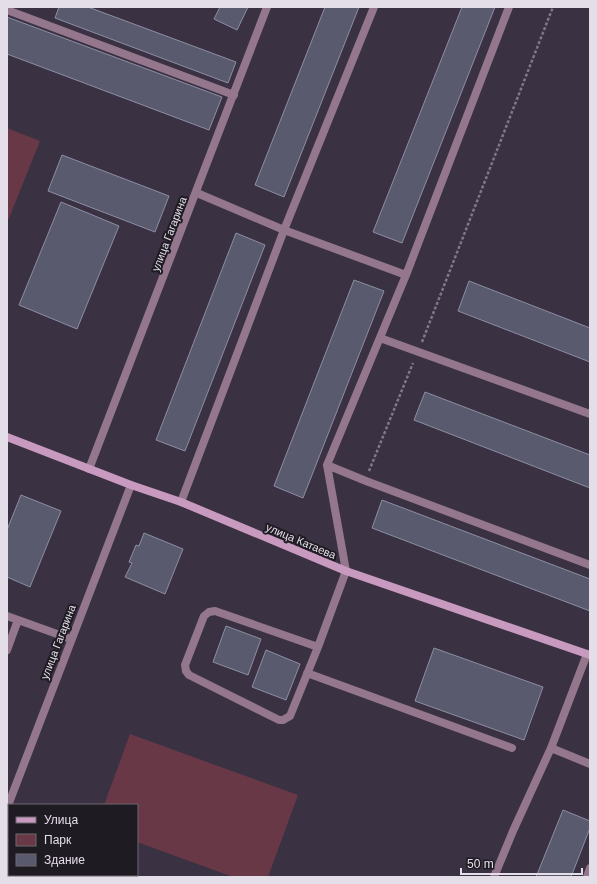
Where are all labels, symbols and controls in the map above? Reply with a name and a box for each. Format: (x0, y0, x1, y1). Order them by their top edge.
street label: улица Гагарина (149, 194, 189, 273)
street label: улица Катаева (264, 521, 338, 561)
street label: улица Гагарина (38, 602, 78, 681)
legend (8, 804, 138, 876)
text: Улица (44, 813, 78, 827)
text: Парк (44, 833, 72, 847)
scale bar (461, 850, 582, 876)
text: Здание (44, 853, 85, 867)
text: 50 m (467, 857, 494, 871)

